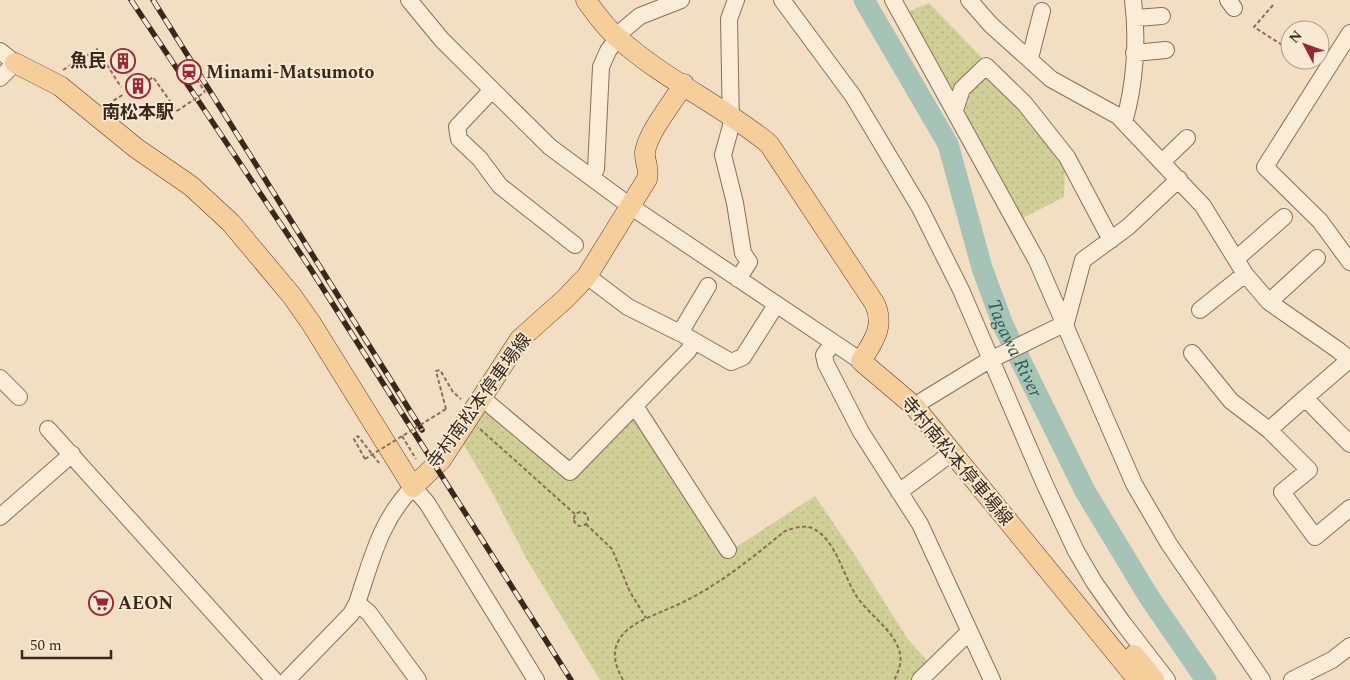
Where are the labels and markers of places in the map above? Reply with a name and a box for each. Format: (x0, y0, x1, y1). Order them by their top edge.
place label: 魚民 (70, 48, 106, 75)
building icon: 魚民 (110, 48, 136, 74)
station icon: Minami-Matsumoto (176, 59, 202, 85)
place label: Minami-Matsumoto (206, 59, 375, 86)
building icon: 南松本駅 (125, 73, 151, 99)
place label: 南松本駅 (102, 99, 174, 126)
supermarket icon: AEON (88, 590, 114, 616)
place label: AEON (118, 590, 173, 617)

